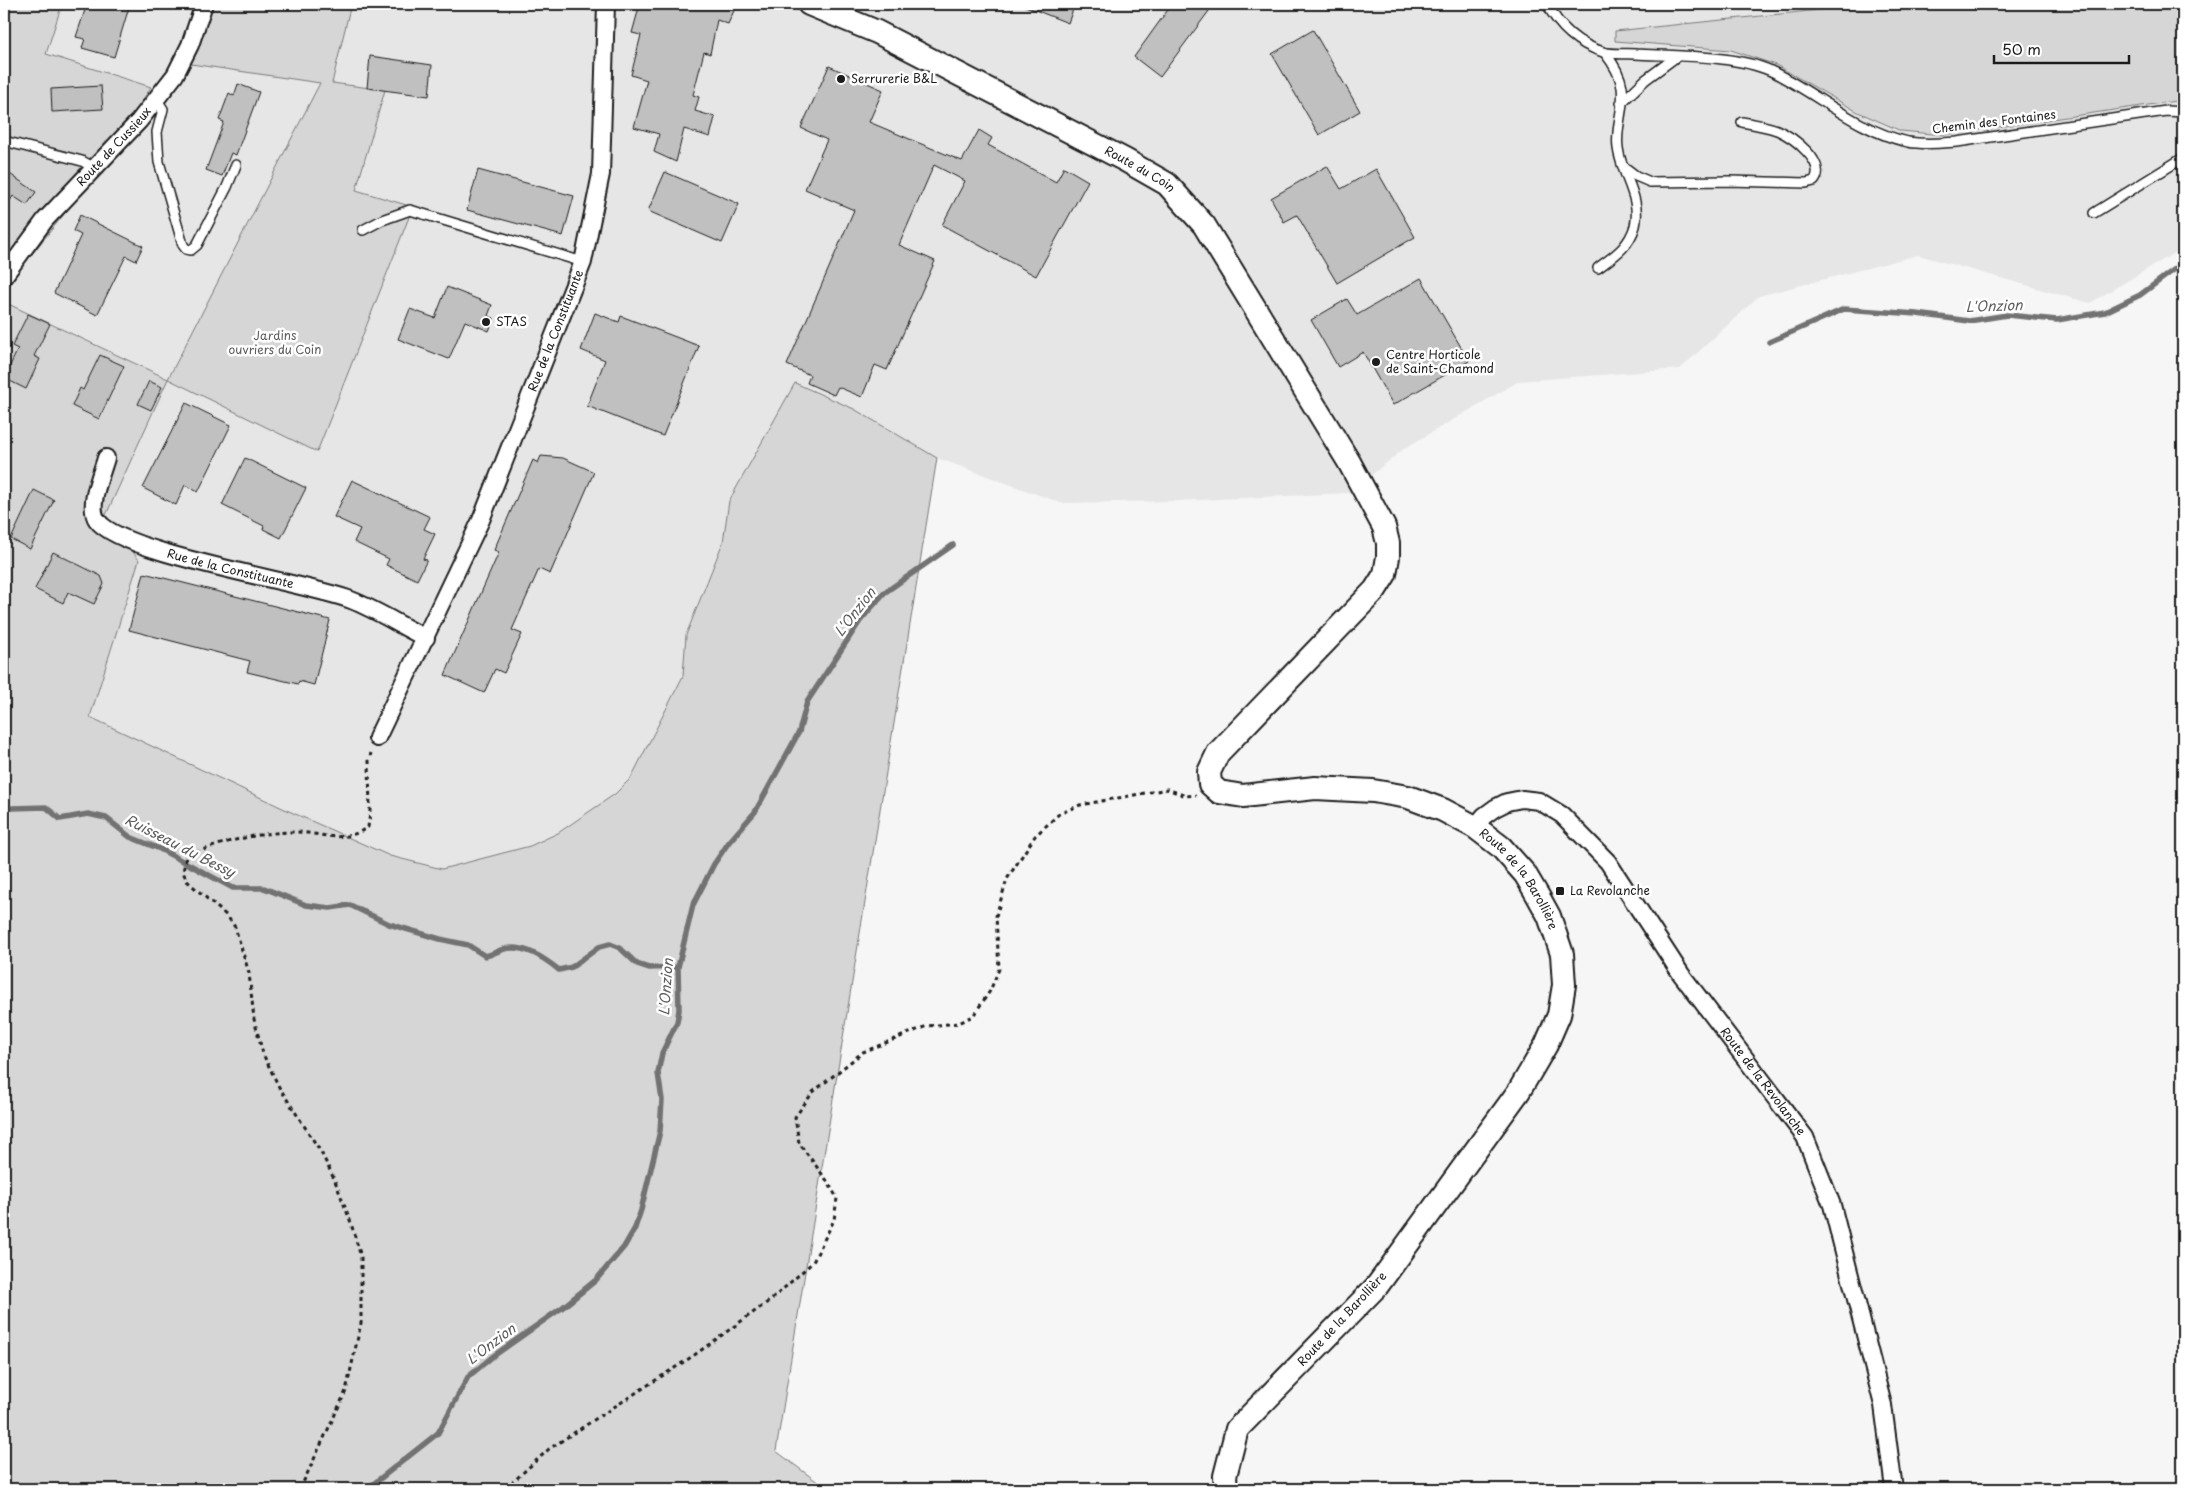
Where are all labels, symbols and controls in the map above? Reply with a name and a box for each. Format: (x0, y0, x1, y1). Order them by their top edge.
scale bar (1994, 32, 2130, 64)
text: 50 m (2002, 37, 2041, 60)
place label: Serrurerie B&L (851, 69, 937, 87)
marker: Serrurerie B&L (835, 73, 847, 85)
street label: Route de Cussieux (72, 103, 155, 190)
street label: Chemin des Fontaines (1931, 104, 2057, 138)
street label: Route du Coin (1102, 141, 1180, 196)
street label: Rue de la Constituante (523, 266, 587, 394)
water label: L'Onzion (1965, 294, 2023, 317)
place label: STAS (496, 312, 527, 330)
marker: STAS (480, 316, 492, 328)
park label: Jardins ouvriers du Coin (229, 326, 321, 358)
place label: Centre Horticole de Saint-Chamond (1386, 345, 1494, 377)
marker: Centre Horticole de Saint-Chamond (1370, 356, 1382, 368)
street label: Rue de la Constituante (165, 544, 296, 592)
water label: L'Onzion (829, 582, 881, 641)
water label: Ruisseau du Bessy (122, 809, 240, 883)
street label: Route de la Barollière (1476, 823, 1563, 932)
place label: La Revolanche (1570, 881, 1650, 899)
marker: La Revolanche (1554, 885, 1566, 897)
water label: L'Onzion (653, 957, 678, 1016)
street label: Route de la Revolanche (1716, 1023, 1811, 1139)
street label: Route de la Barollière (1292, 1267, 1390, 1370)
water label: L'Onzion (462, 1318, 520, 1369)

